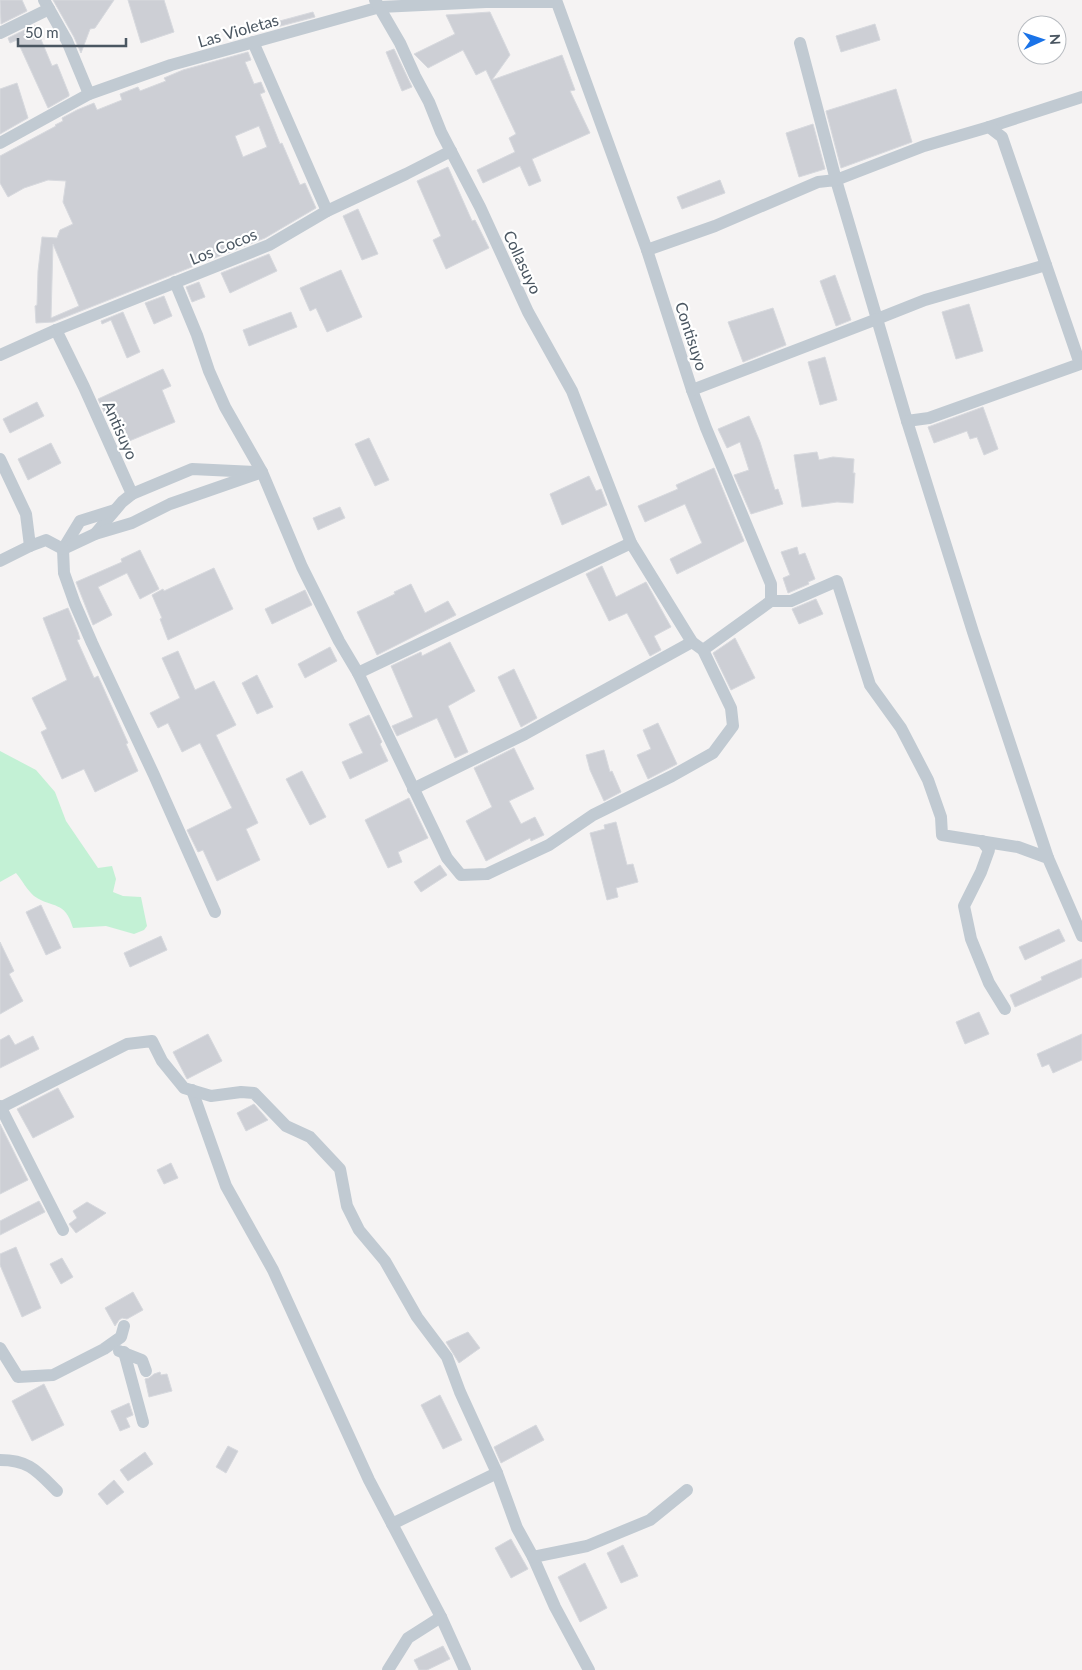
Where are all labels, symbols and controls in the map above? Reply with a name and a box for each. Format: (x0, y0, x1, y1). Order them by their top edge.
street label: Las Violetas (195, 9, 281, 51)
scale bar (18, 15, 125, 47)
north arrow (1017, 15, 1067, 65)
text: 50 m (25, 23, 59, 41)
text: N (1047, 33, 1064, 45)
street label: Los Cocos (187, 224, 259, 268)
street label: Collasuyo (500, 227, 546, 297)
street label: Contisuyo (672, 299, 712, 373)
street label: Antisuyo (100, 398, 142, 462)

